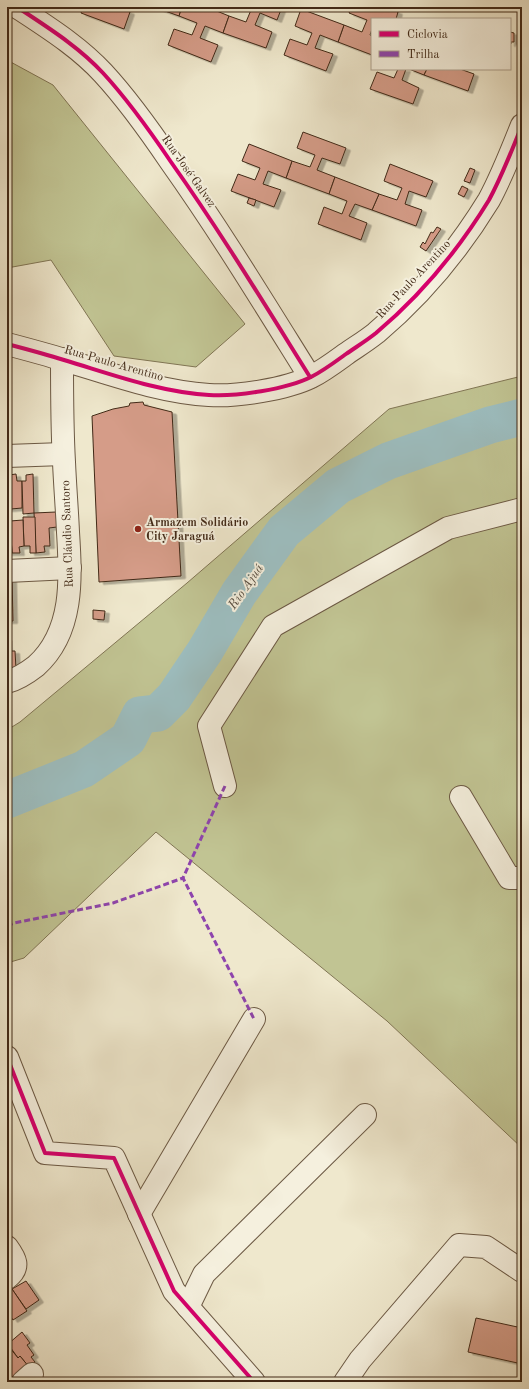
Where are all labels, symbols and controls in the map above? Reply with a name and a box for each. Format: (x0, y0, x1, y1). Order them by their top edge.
legend (371, 18, 511, 70)
text: Ciclovia (407, 29, 448, 41)
text: Trilha (407, 49, 439, 61)
street label: Rua José Galvez (159, 133, 218, 210)
street label: Rua Paulo Arentino (374, 238, 453, 321)
street label: Rua Paulo Arentino (63, 344, 165, 384)
street label: Rua Cláudio Santoro (60, 480, 76, 588)
place label: Armazem Solidário City Jaraguá (146, 517, 248, 543)
marker: Armazem Solidário City Jaraguá (133, 524, 143, 534)
water label: Rio Ajuá (226, 562, 266, 612)

